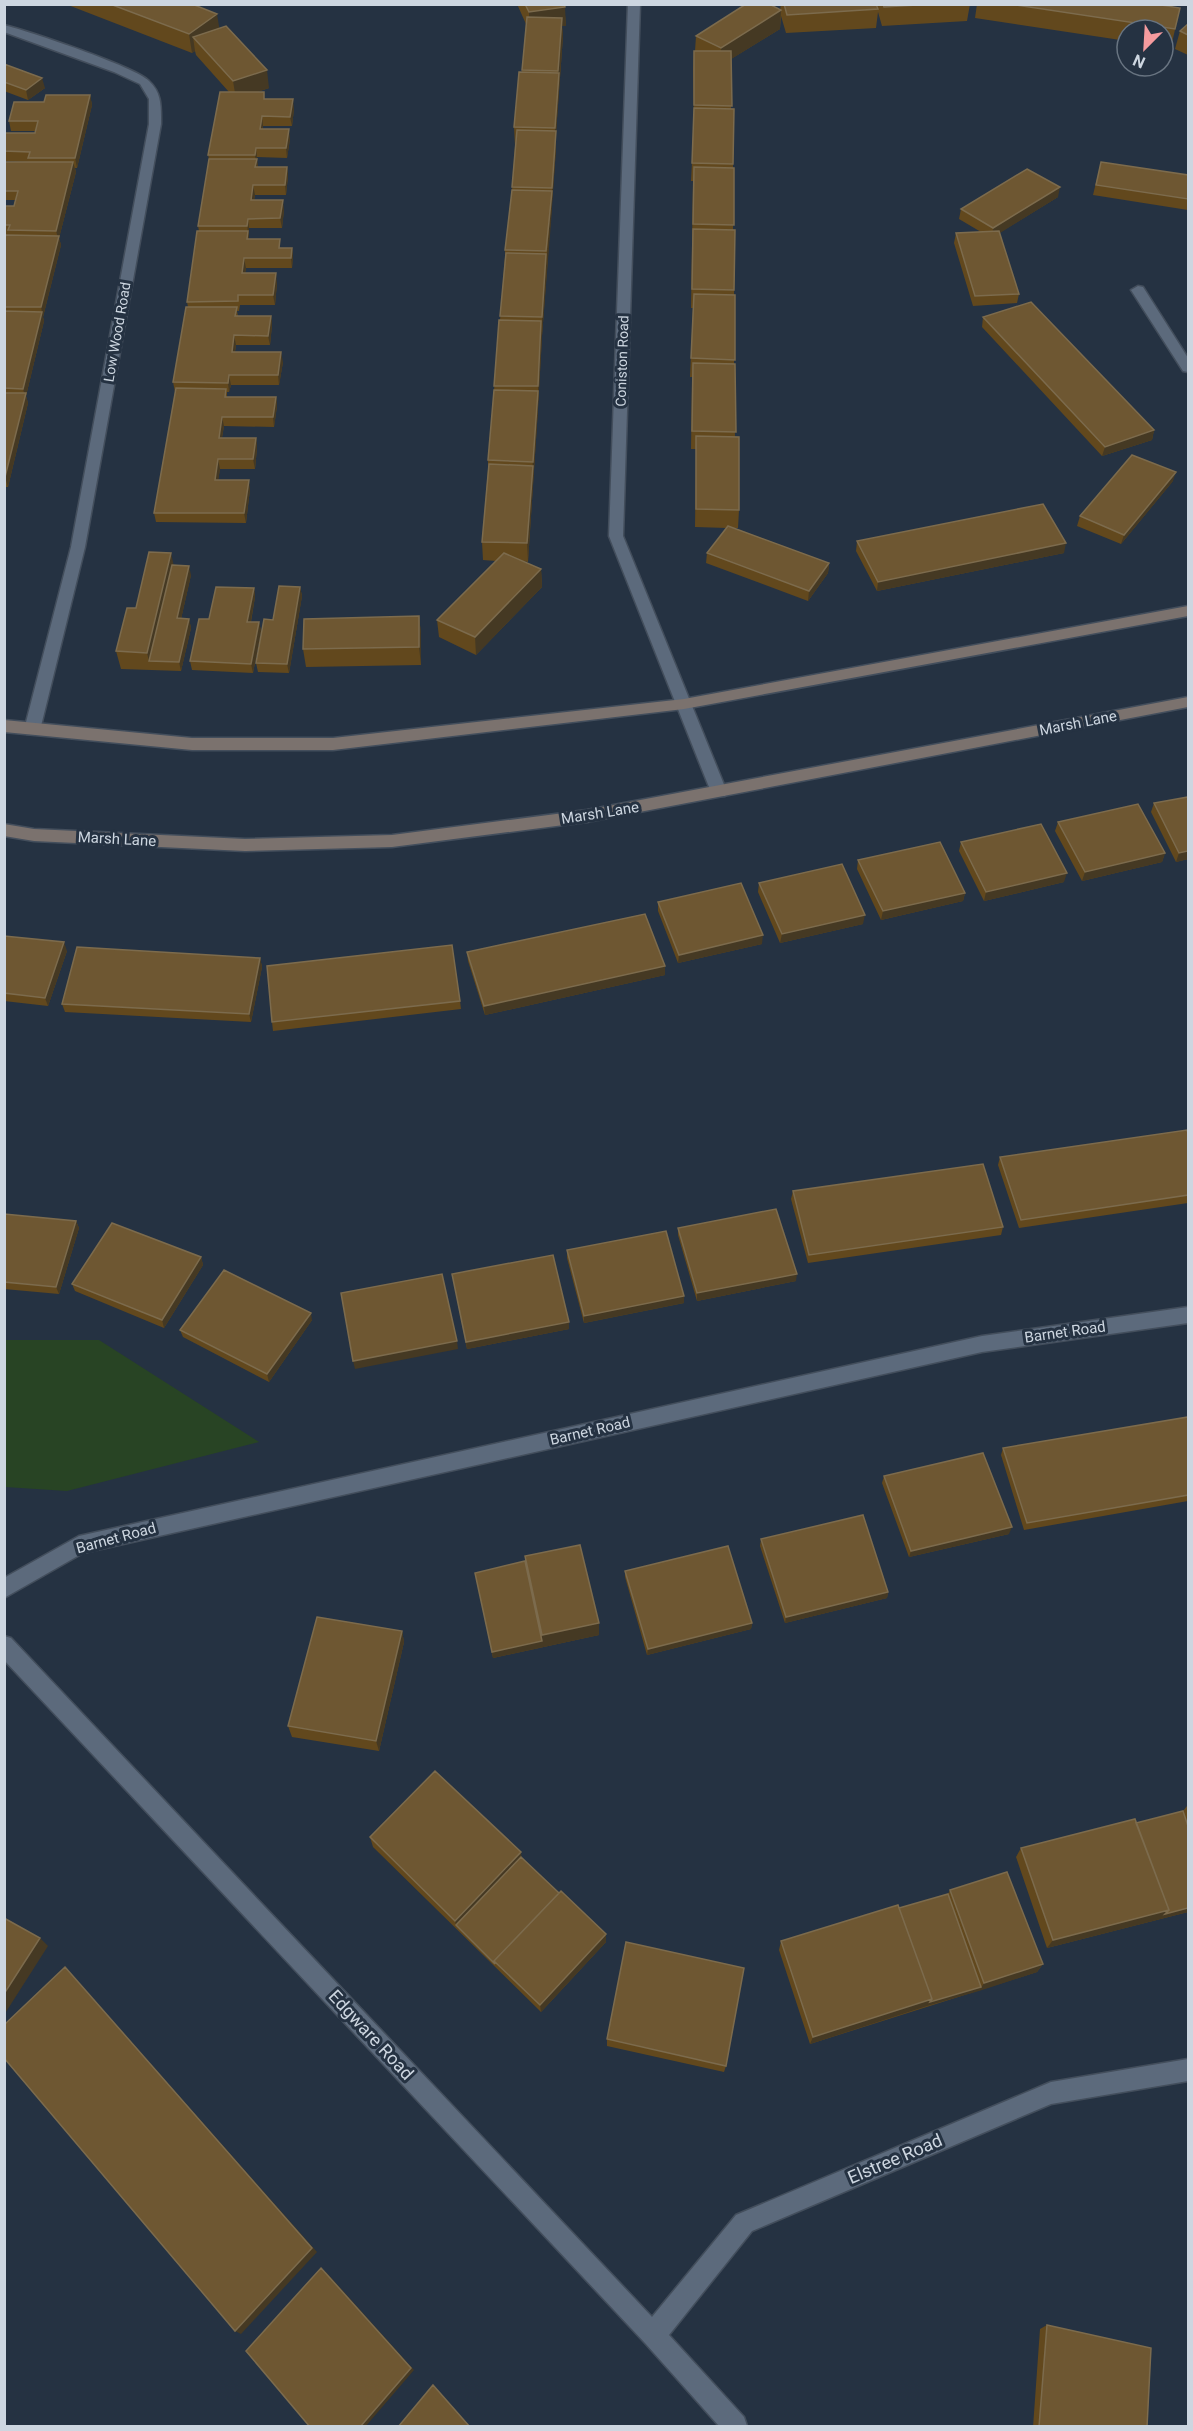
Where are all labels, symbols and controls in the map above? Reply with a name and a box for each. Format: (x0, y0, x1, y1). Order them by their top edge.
north arrow (1115, 18, 1175, 78)
text: N (1130, 50, 1148, 72)
street label: Low Wood Road (100, 281, 134, 383)
street label: Coniston Road (612, 315, 632, 407)
street label: Marsh Lane (1038, 707, 1118, 739)
street label: Marsh Lane (560, 798, 640, 828)
street label: Marsh Lane (77, 828, 157, 850)
street label: Barnet Road (1023, 1317, 1107, 1347)
street label: Barnet Road (548, 1413, 632, 1449)
street label: Barnet Road (74, 1519, 158, 1557)
street label: Edgware Road (325, 1985, 418, 2084)
street label: Elstree Road (844, 2129, 945, 2188)

